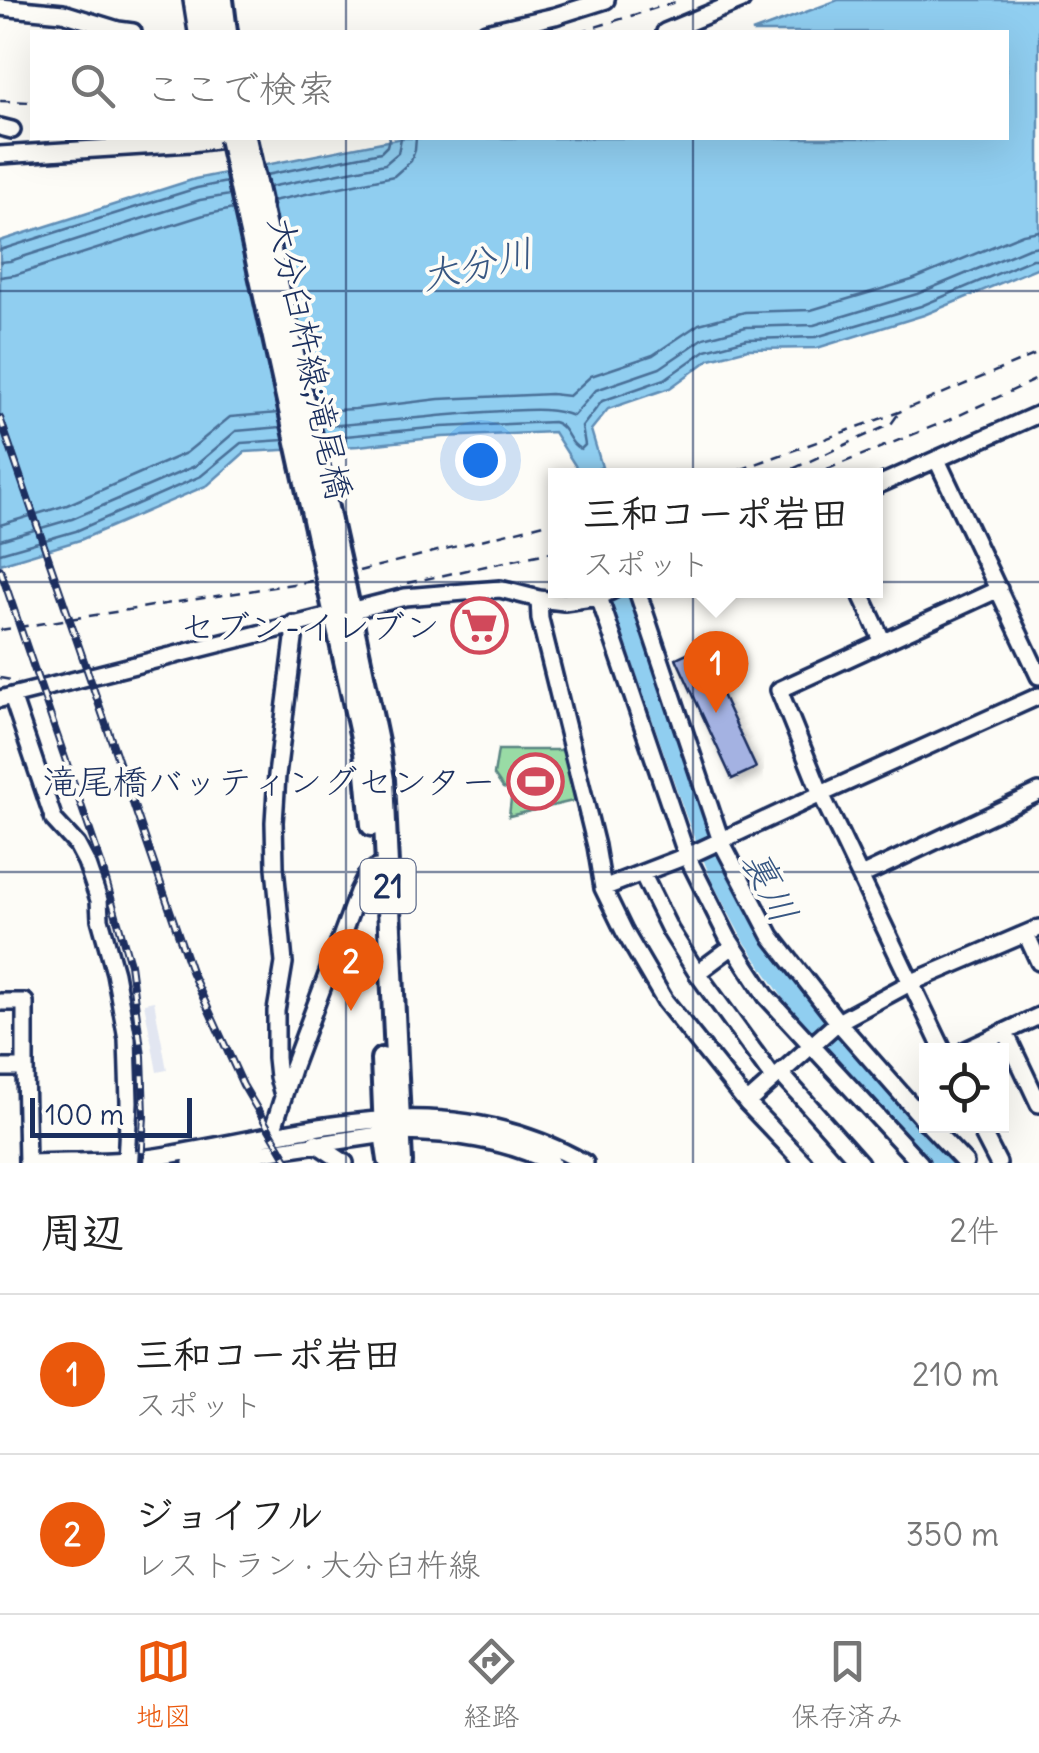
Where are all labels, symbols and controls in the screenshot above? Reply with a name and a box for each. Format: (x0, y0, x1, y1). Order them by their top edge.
search box (30, 30, 1009, 140)
icon: search (65, 58, 120, 113)
text: ここで検索 (145, 65, 335, 112)
street label: 大分臼杵線;滝尾橋 (259, 212, 363, 504)
water label: 大分川 (416, 228, 538, 300)
your location (455, 435, 506, 486)
popup (548, 468, 883, 598)
text: 三和コーポ岩田 (582, 490, 849, 537)
text: スポット (582, 543, 711, 584)
supermarket icon: セブン-イレブン (449, 596, 509, 656)
place label: セブン-イレブン (180, 604, 440, 648)
pin: 1 (684, 630, 748, 713)
sports icon: 滝尾橋バッティングセンター (505, 751, 565, 811)
place label: 滝尾橋バッティングセンター (42, 759, 496, 803)
water label: 裏川 (732, 841, 808, 931)
road number: 21 (360, 859, 416, 913)
pin: 2 (318, 928, 384, 1011)
map controls (919, 1043, 1009, 1133)
button: locate (919, 1043, 1009, 1133)
scale bar (30, 1093, 192, 1138)
text: 100 m (45, 1097, 124, 1133)
text: 周辺 (40, 1206, 124, 1258)
text: 2件 (949, 1210, 999, 1251)
text: 三和コーポ岩田 (135, 1331, 401, 1378)
text: 1 (66, 1354, 79, 1395)
text: 210 m (912, 1354, 999, 1395)
text: スポット (135, 1384, 263, 1425)
text: ジョイフル (135, 1491, 324, 1538)
text: 2 (64, 1514, 81, 1555)
text: 350 m (906, 1514, 999, 1555)
text: レストラン · 大分臼杵線 (135, 1544, 480, 1585)
tab: 地図 (136, 1634, 192, 1734)
tab: 経路 (463, 1634, 519, 1734)
tab: 保存済み (791, 1634, 903, 1734)

